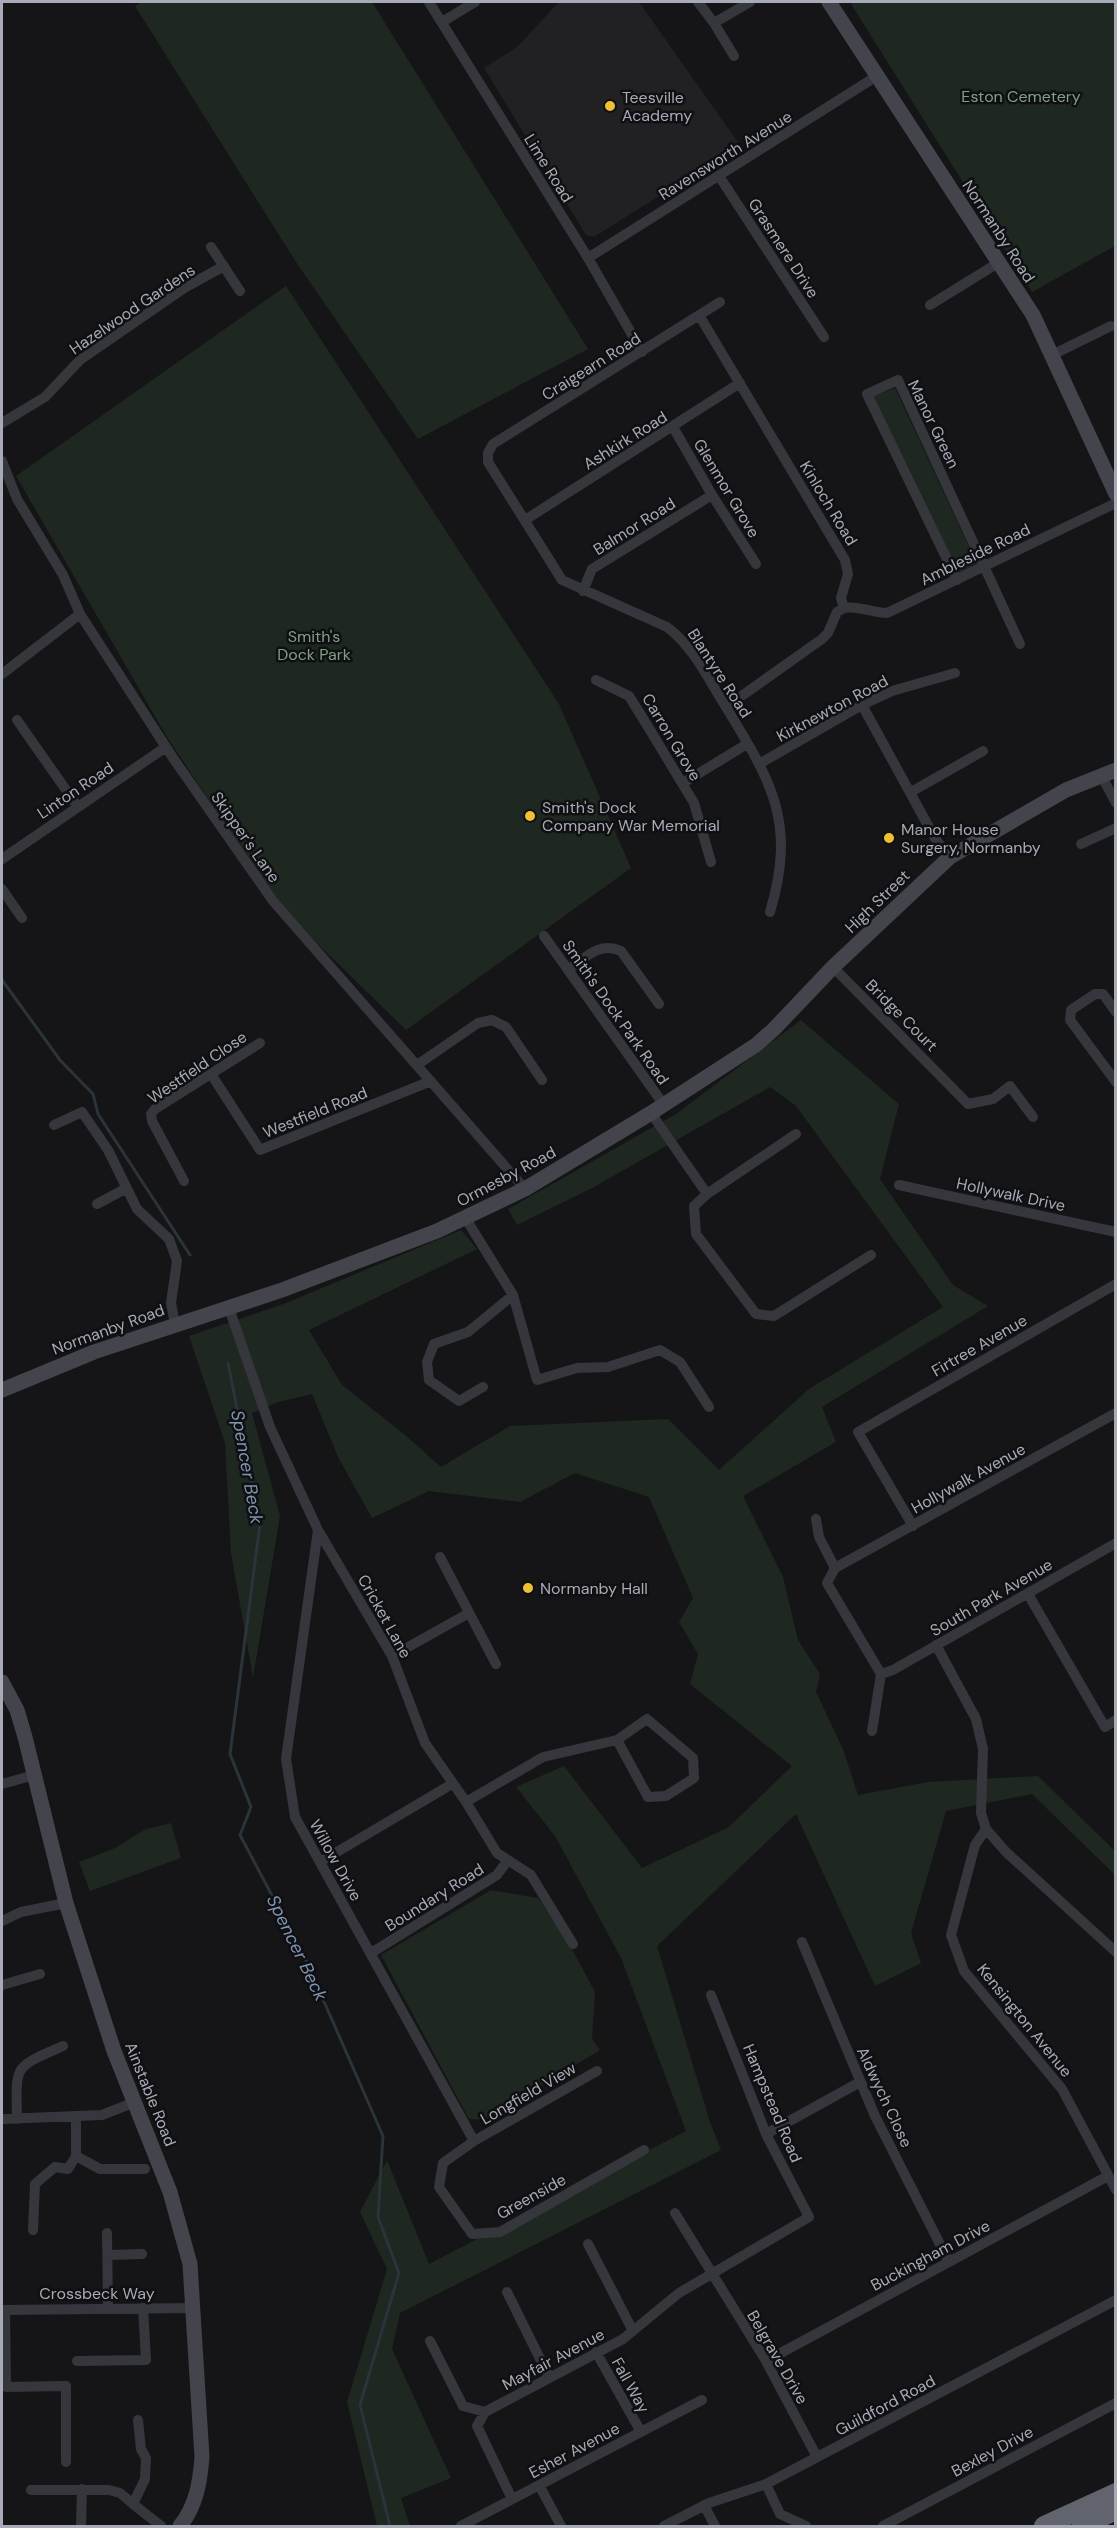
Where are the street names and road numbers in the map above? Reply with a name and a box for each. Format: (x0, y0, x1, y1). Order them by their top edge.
street label: Ravensworth Avenue (655, 106, 796, 205)
street label: Lime Road (519, 130, 578, 207)
street label: Normanby Road (958, 176, 1040, 287)
street label: Grasmere Drive (743, 194, 824, 302)
street label: Hazelwood Gardens (65, 259, 199, 359)
street label: Craigearn Road (538, 328, 645, 405)
street label: Manor Green (903, 376, 964, 472)
street label: Ashkirk Road (579, 406, 671, 475)
street label: Glenmor Grove (689, 435, 764, 542)
street label: Kinloch Road (795, 457, 862, 550)
street label: Balmor Road (589, 493, 679, 560)
street label: Ambleside Road (917, 519, 1034, 590)
street label: Blantyre Road (683, 625, 756, 722)
street label: Kirknewton Road (773, 670, 892, 747)
street label: Carron Grove (637, 690, 706, 785)
street label: Linton Road (33, 757, 117, 824)
street label: Skipper's Lane (206, 788, 285, 887)
street label: High Street (840, 865, 914, 938)
street label: Smith's Dock Park Road (558, 936, 674, 1089)
street label: Bridge Court (861, 975, 942, 1056)
street label: Westfield Close (144, 1026, 251, 1108)
street label: Westfield Road (260, 1082, 371, 1143)
street label: Ormesby Road (453, 1141, 559, 1211)
street label: Hollywalk Drive (955, 1173, 1067, 1216)
street label: Normanby Road (49, 1299, 167, 1360)
street label: Firtree Avenue (928, 1310, 1031, 1381)
street label: Hollywalk Avenue (907, 1438, 1029, 1518)
street label: South Park Avenue (926, 1554, 1056, 1641)
street label: Cricket Lane (353, 1571, 416, 1662)
street label: Willow Drive (305, 1816, 367, 1905)
street label: Boundary Road (381, 1859, 488, 1936)
street label: Kensington Avenue (972, 1959, 1077, 2081)
street label: Ainstable Road (120, 2039, 181, 2149)
street label: Hampstead Road (738, 2041, 807, 2166)
street label: Aldwych Close (852, 2043, 917, 2151)
street label: Longfield View (477, 2058, 580, 2129)
street label: Greenside (493, 2169, 570, 2224)
street label: Buckingham Drive (867, 2215, 994, 2296)
street label: Crossbeck Way (39, 2283, 155, 2304)
street label: Belgrave Drive (742, 2307, 813, 2408)
street label: Mayfair Avenue (498, 2324, 608, 2395)
street label: Fall Way (607, 2354, 654, 2417)
street label: Guildford Road (832, 2370, 939, 2441)
street label: Esher Avenue (525, 2418, 623, 2483)
street label: Bexley Drive (948, 2421, 1037, 2482)

